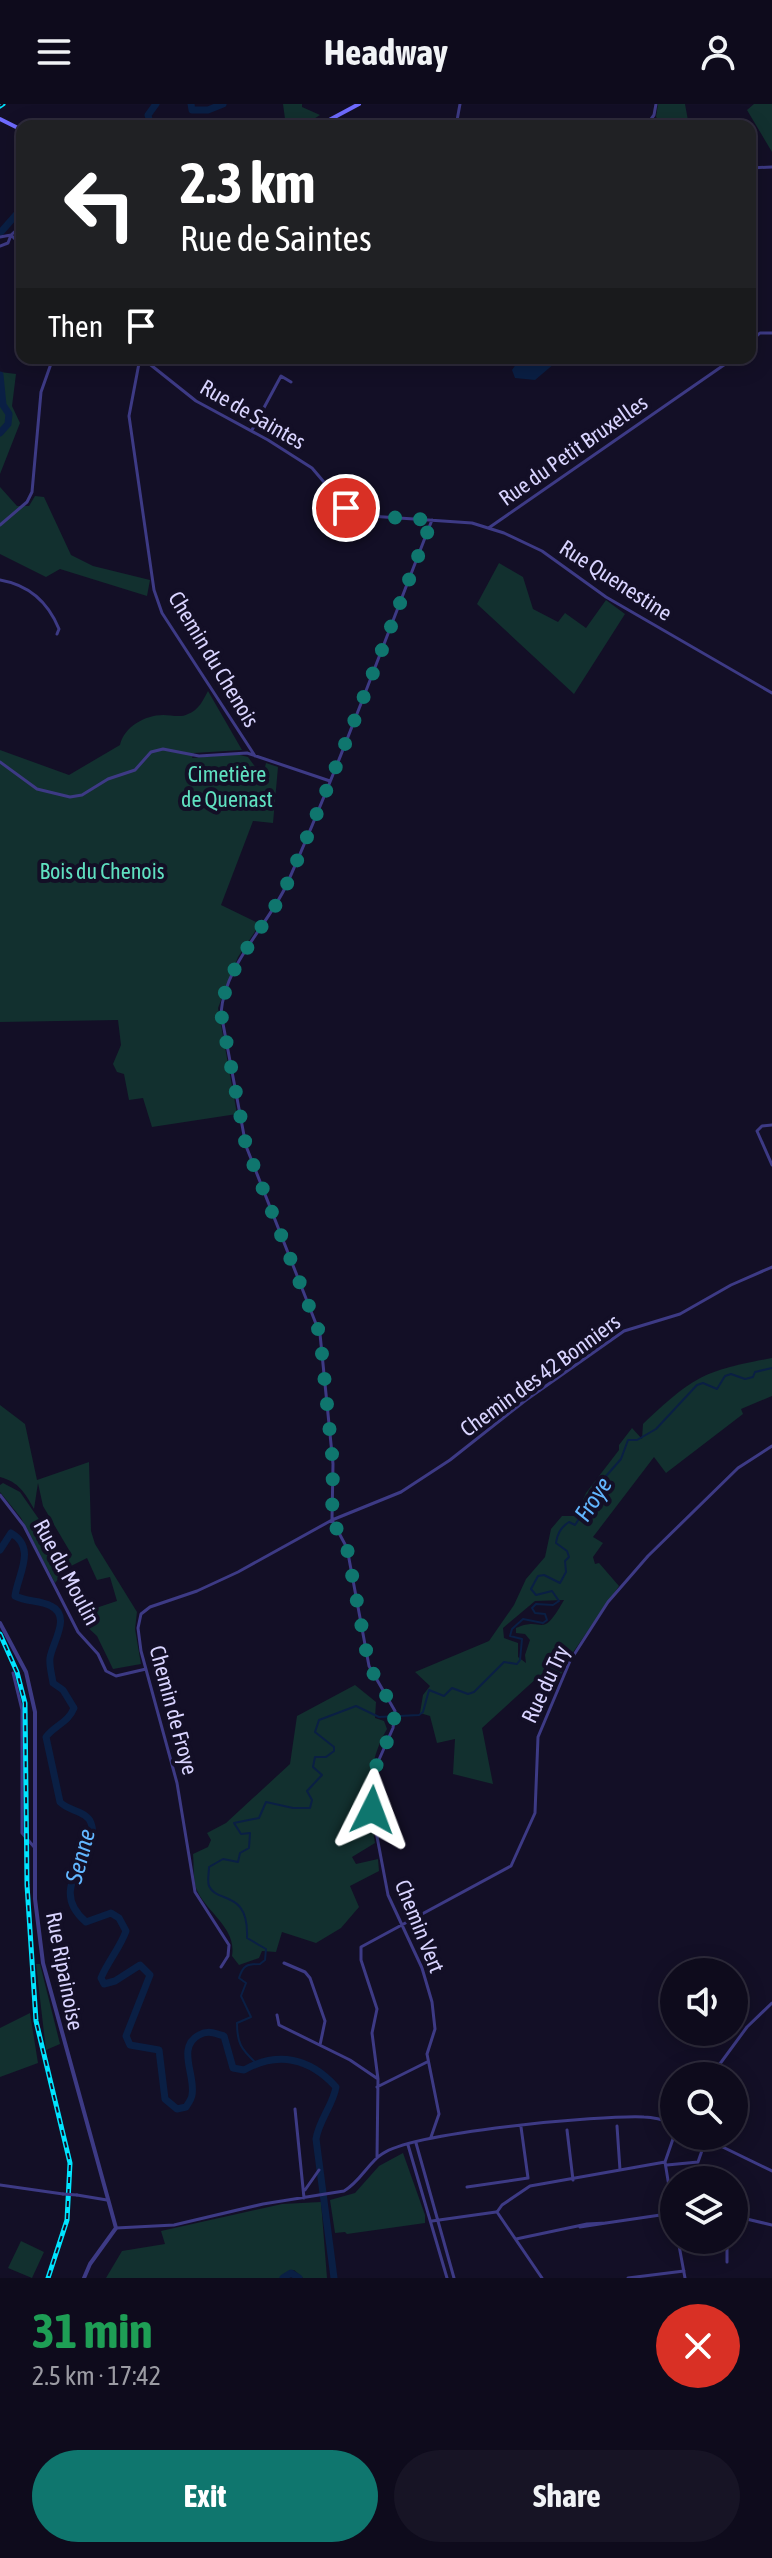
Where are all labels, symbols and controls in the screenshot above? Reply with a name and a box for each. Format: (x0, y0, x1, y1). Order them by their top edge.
icon: menu (32, 30, 76, 74)
icon: person (696, 30, 740, 74)
text: Headway (324, 31, 448, 73)
text: 2.3 km (180, 151, 315, 215)
icon: left (48, 152, 152, 256)
text: Rue de Saintes (180, 217, 372, 259)
icon: arrive (119, 304, 163, 348)
text: Then (48, 309, 103, 343)
street label: Rue de Saintes (196, 373, 310, 455)
street label: Rue du Petit Bruxelles (494, 389, 652, 511)
pin (312, 474, 380, 542)
icon: arrive (324, 486, 368, 530)
street label: Rue Quenestine (555, 534, 677, 626)
street label: Chemin du Chenois (163, 586, 265, 732)
park label: Cimetière de Quenast (181, 761, 273, 812)
park label: Bois du Chenois (39, 858, 165, 884)
street label: Chemin des 42 Bonniers (455, 1308, 625, 1442)
water label: Froye (569, 1472, 617, 1526)
street label: Rue du Moulin (28, 1515, 106, 1629)
street label: Rue du Try (516, 1641, 574, 1727)
street label: Chemin de Froye (144, 1643, 204, 1777)
position arrow (330, 1768, 414, 1852)
water label: Senne (60, 1826, 100, 1887)
street label: Chemin Vert (390, 1876, 450, 1976)
street label: Rue Ripainoise (41, 1910, 89, 2033)
map controls (660, 1958, 748, 2254)
button: sound (660, 1958, 748, 2046)
button: search (660, 2062, 748, 2150)
button: layers (660, 2166, 748, 2254)
text: 31 min (32, 2303, 153, 2358)
button: close (656, 2304, 740, 2388)
text: 2.5 km · 17:42 (32, 2361, 161, 2391)
button: Exit (32, 2450, 378, 2542)
button: Share (394, 2450, 740, 2542)

